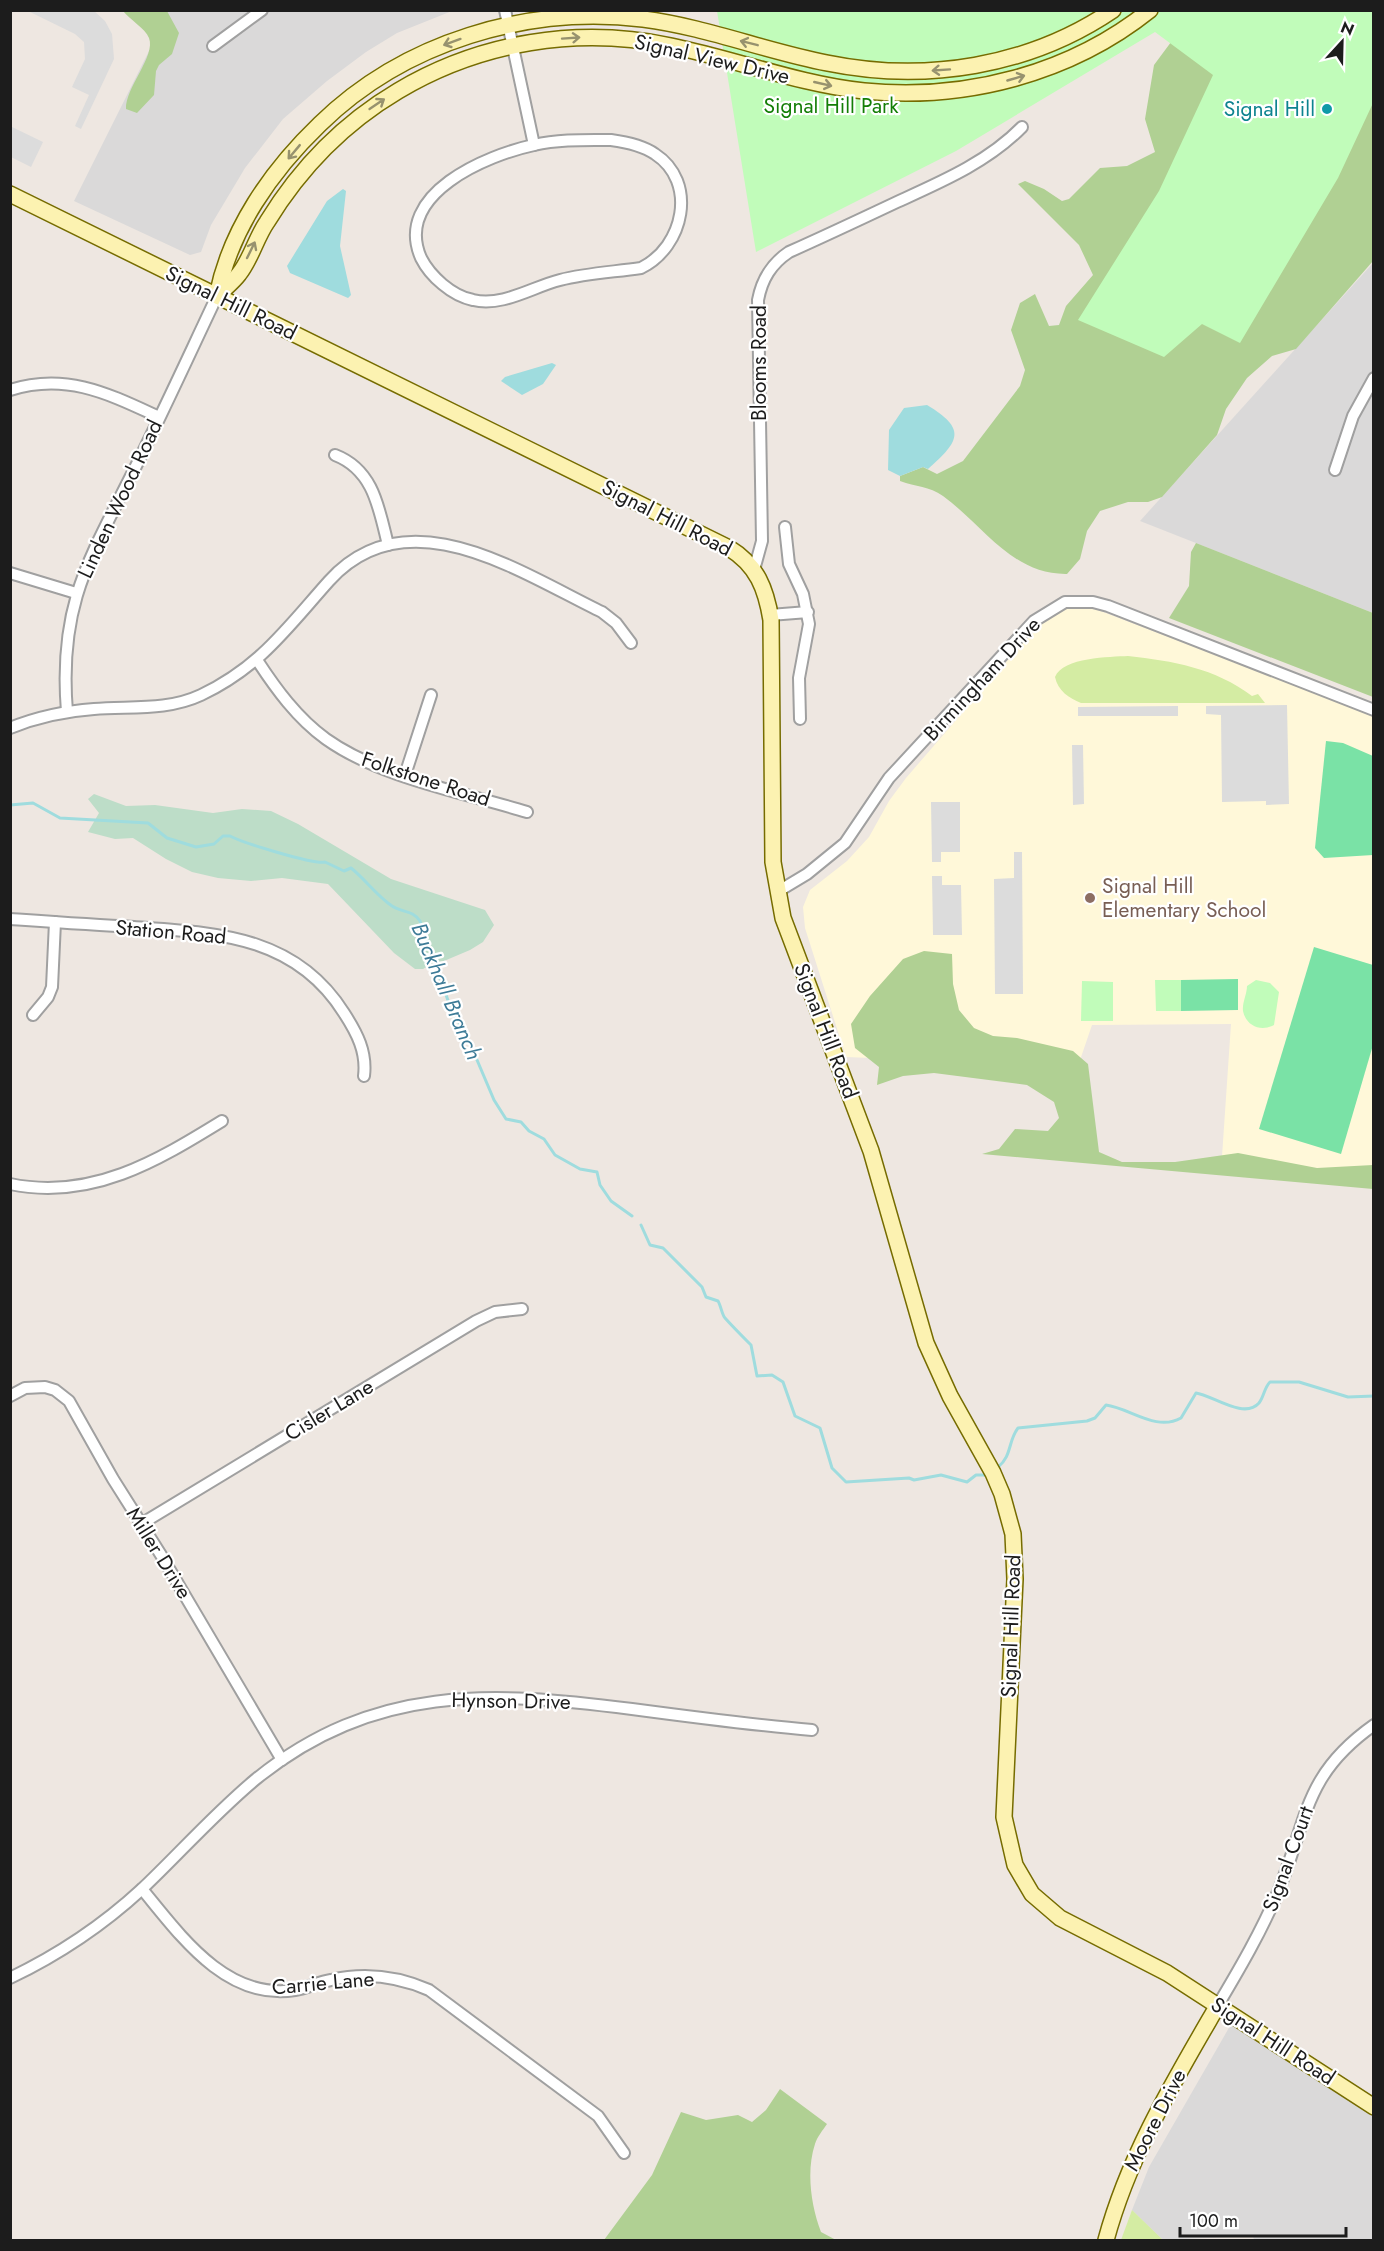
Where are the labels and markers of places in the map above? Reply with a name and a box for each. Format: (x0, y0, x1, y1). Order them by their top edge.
place label: Signal Hill (1224, 94, 1315, 124)
marker: Signal Hill (1320, 102, 1334, 116)
place label: Signal Hill Elementary School (1102, 871, 1266, 925)
marker: Signal Hill Elementary School (1083, 891, 1097, 905)

